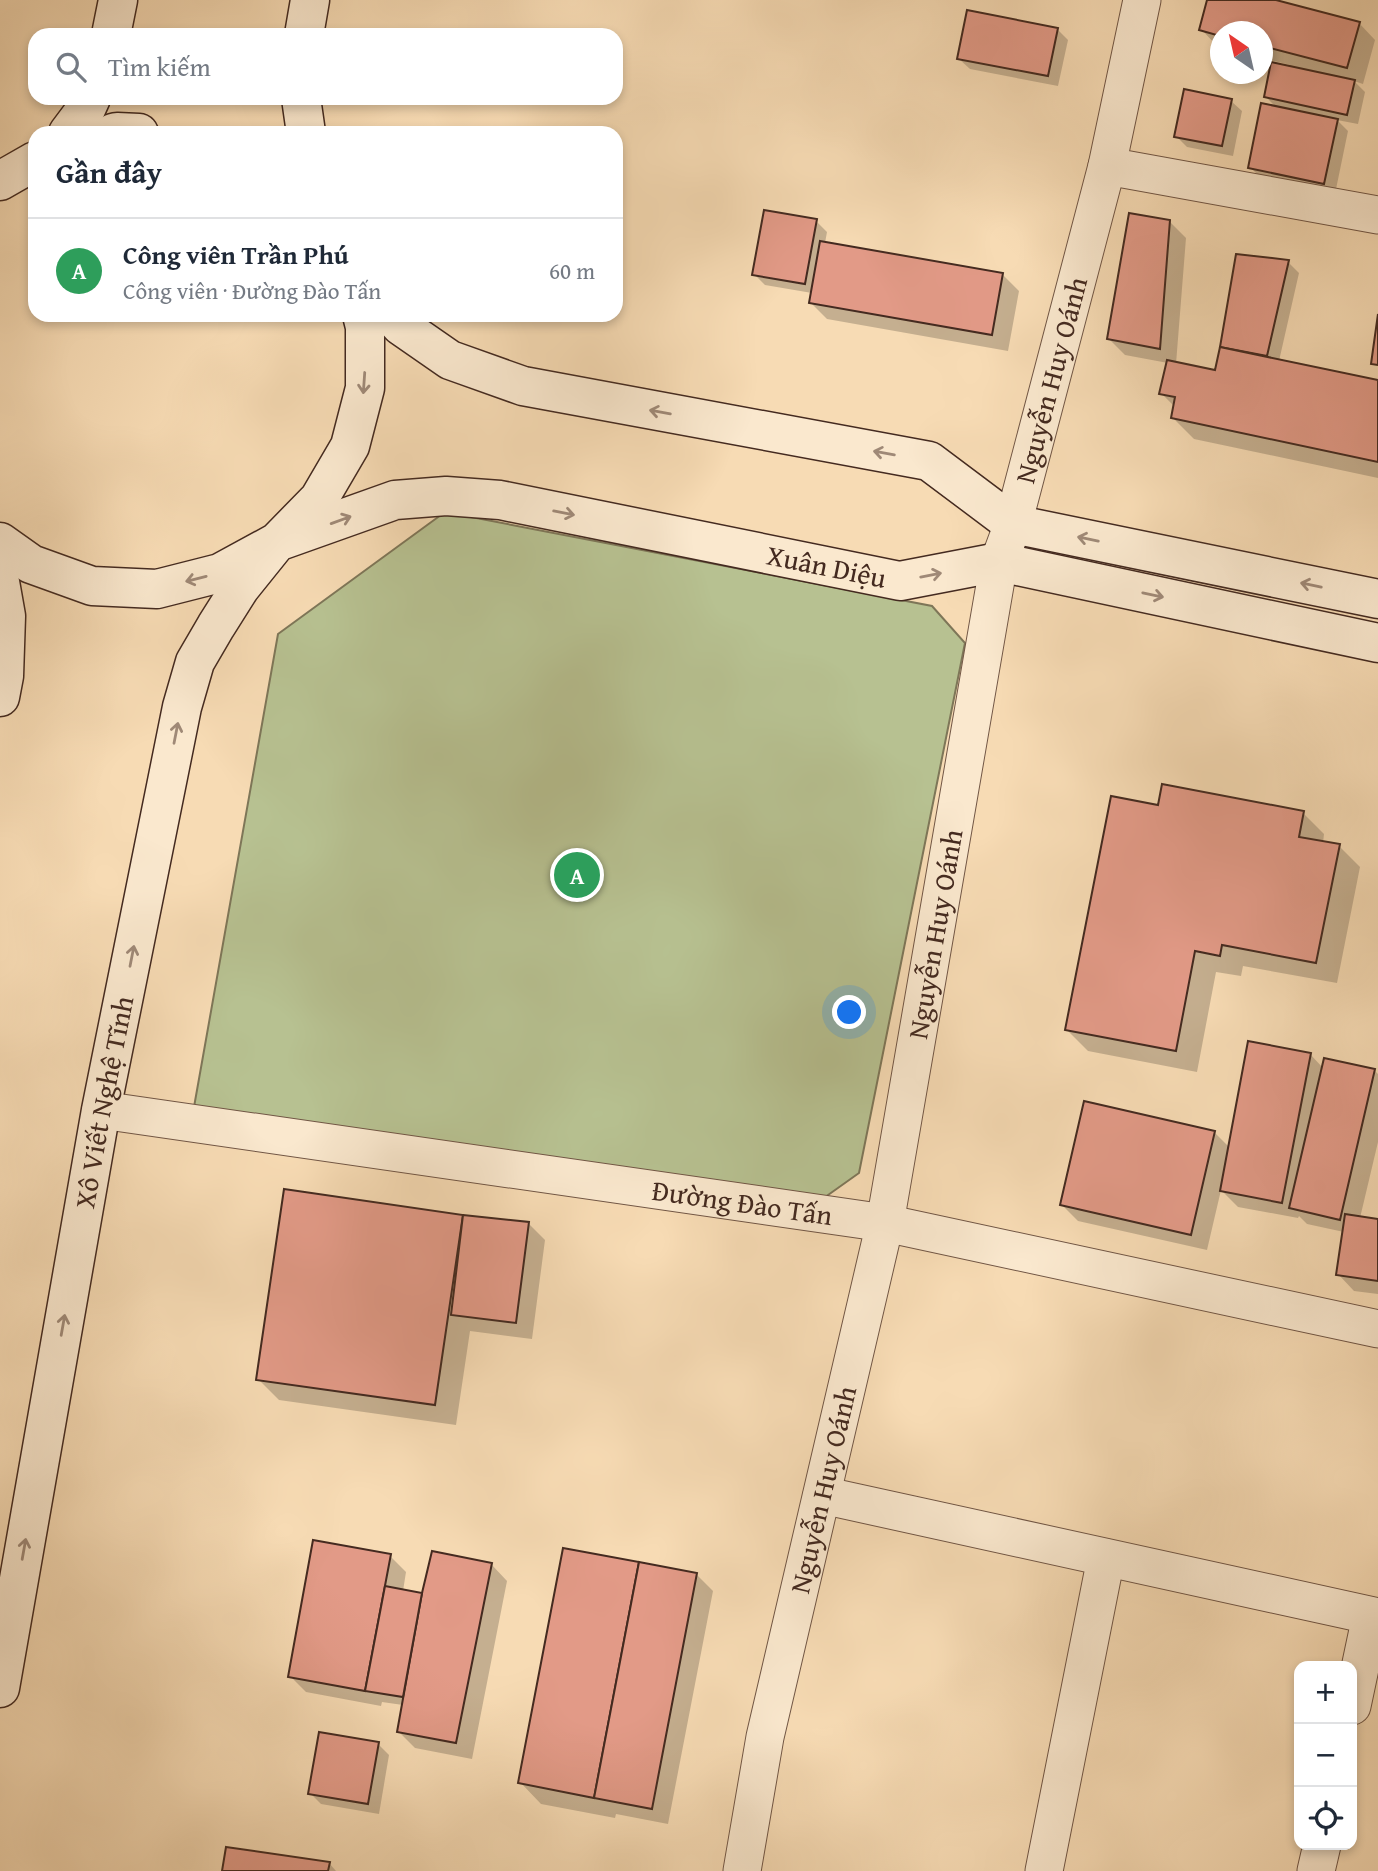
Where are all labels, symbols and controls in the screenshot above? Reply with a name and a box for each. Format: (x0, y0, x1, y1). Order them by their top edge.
north arrow (1210, 21, 1273, 84)
search box (28, 28, 623, 105)
text: Tìm kiếm (108, 47, 211, 86)
icon: search (52, 48, 90, 86)
text: Gần đây (56, 150, 162, 194)
text: Công viên Trần Phú (123, 235, 349, 274)
text: A (72, 254, 86, 287)
text: 60 m (549, 254, 595, 287)
street label: Nguyễn Huy Oánh (1004, 272, 1097, 488)
text: Công viên · Đường Đào Tấn (123, 274, 381, 307)
one-way arrow (357, 371, 370, 394)
one-way arrow (649, 404, 672, 418)
one-way arrow (873, 446, 896, 459)
one-way arrow (552, 506, 575, 520)
one-way arrow (330, 513, 352, 525)
one-way arrow (1077, 532, 1100, 546)
street label: Xuân Diệu (763, 534, 890, 598)
one-way arrow (919, 568, 942, 581)
one-way arrow (185, 573, 208, 586)
one-way arrow (1300, 578, 1323, 592)
one-way arrow (1141, 589, 1164, 602)
one-way arrow (170, 722, 184, 745)
street label: Nguyễn Huy Oánh (896, 826, 973, 1042)
pin: A (554, 849, 600, 901)
one-way arrow (125, 945, 139, 968)
street label: Xô Viết Nghệ Tĩnh (63, 992, 144, 1212)
your location (832, 995, 866, 1029)
street label: Đường Đào Tấn (650, 1169, 835, 1235)
one-way arrow (57, 1314, 70, 1337)
street label: Nguyễn Huy Oánh (778, 1381, 866, 1597)
one-way arrow (18, 1538, 31, 1561)
map controls (1294, 1661, 1357, 1850)
button: + (1294, 1661, 1357, 1724)
button: − (1294, 1724, 1357, 1787)
button: locate (1294, 1787, 1357, 1850)

